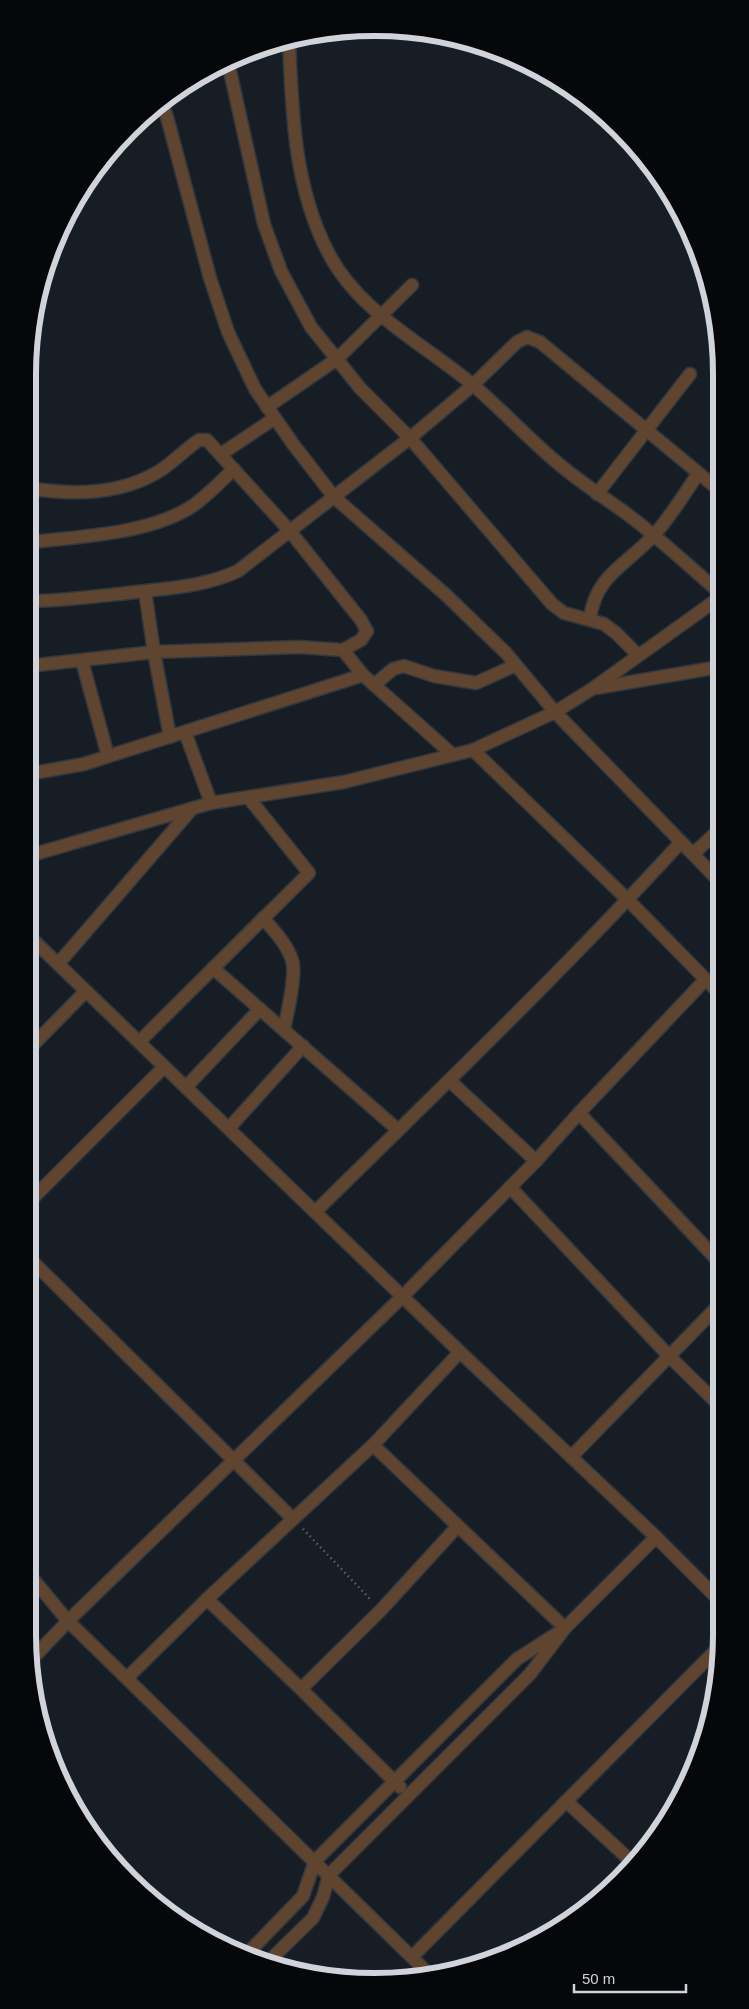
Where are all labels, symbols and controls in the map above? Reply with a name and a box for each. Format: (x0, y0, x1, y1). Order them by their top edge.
scale bar (574, 1962, 686, 1994)
text: 50 m (582, 1970, 615, 1987)

